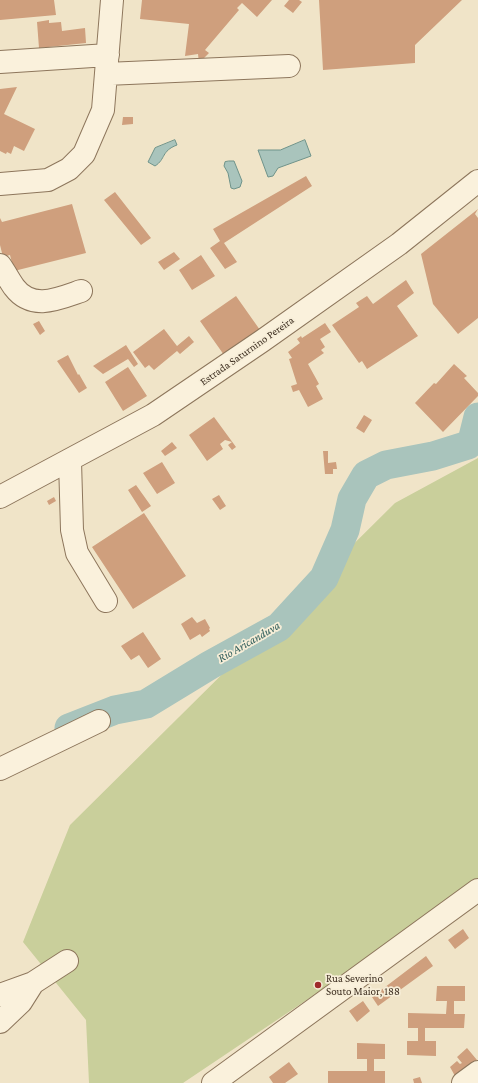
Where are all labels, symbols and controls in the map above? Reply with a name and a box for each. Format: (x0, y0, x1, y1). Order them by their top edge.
street label: Estrada Saturnino Pereira (197, 314, 297, 388)
water label: Rio Aricanduva (215, 618, 283, 666)
place label: Rua Severino Souto Maior, 188 (326, 972, 400, 998)
marker: Rua Severino Souto Maior, 188 (313, 980, 323, 990)

